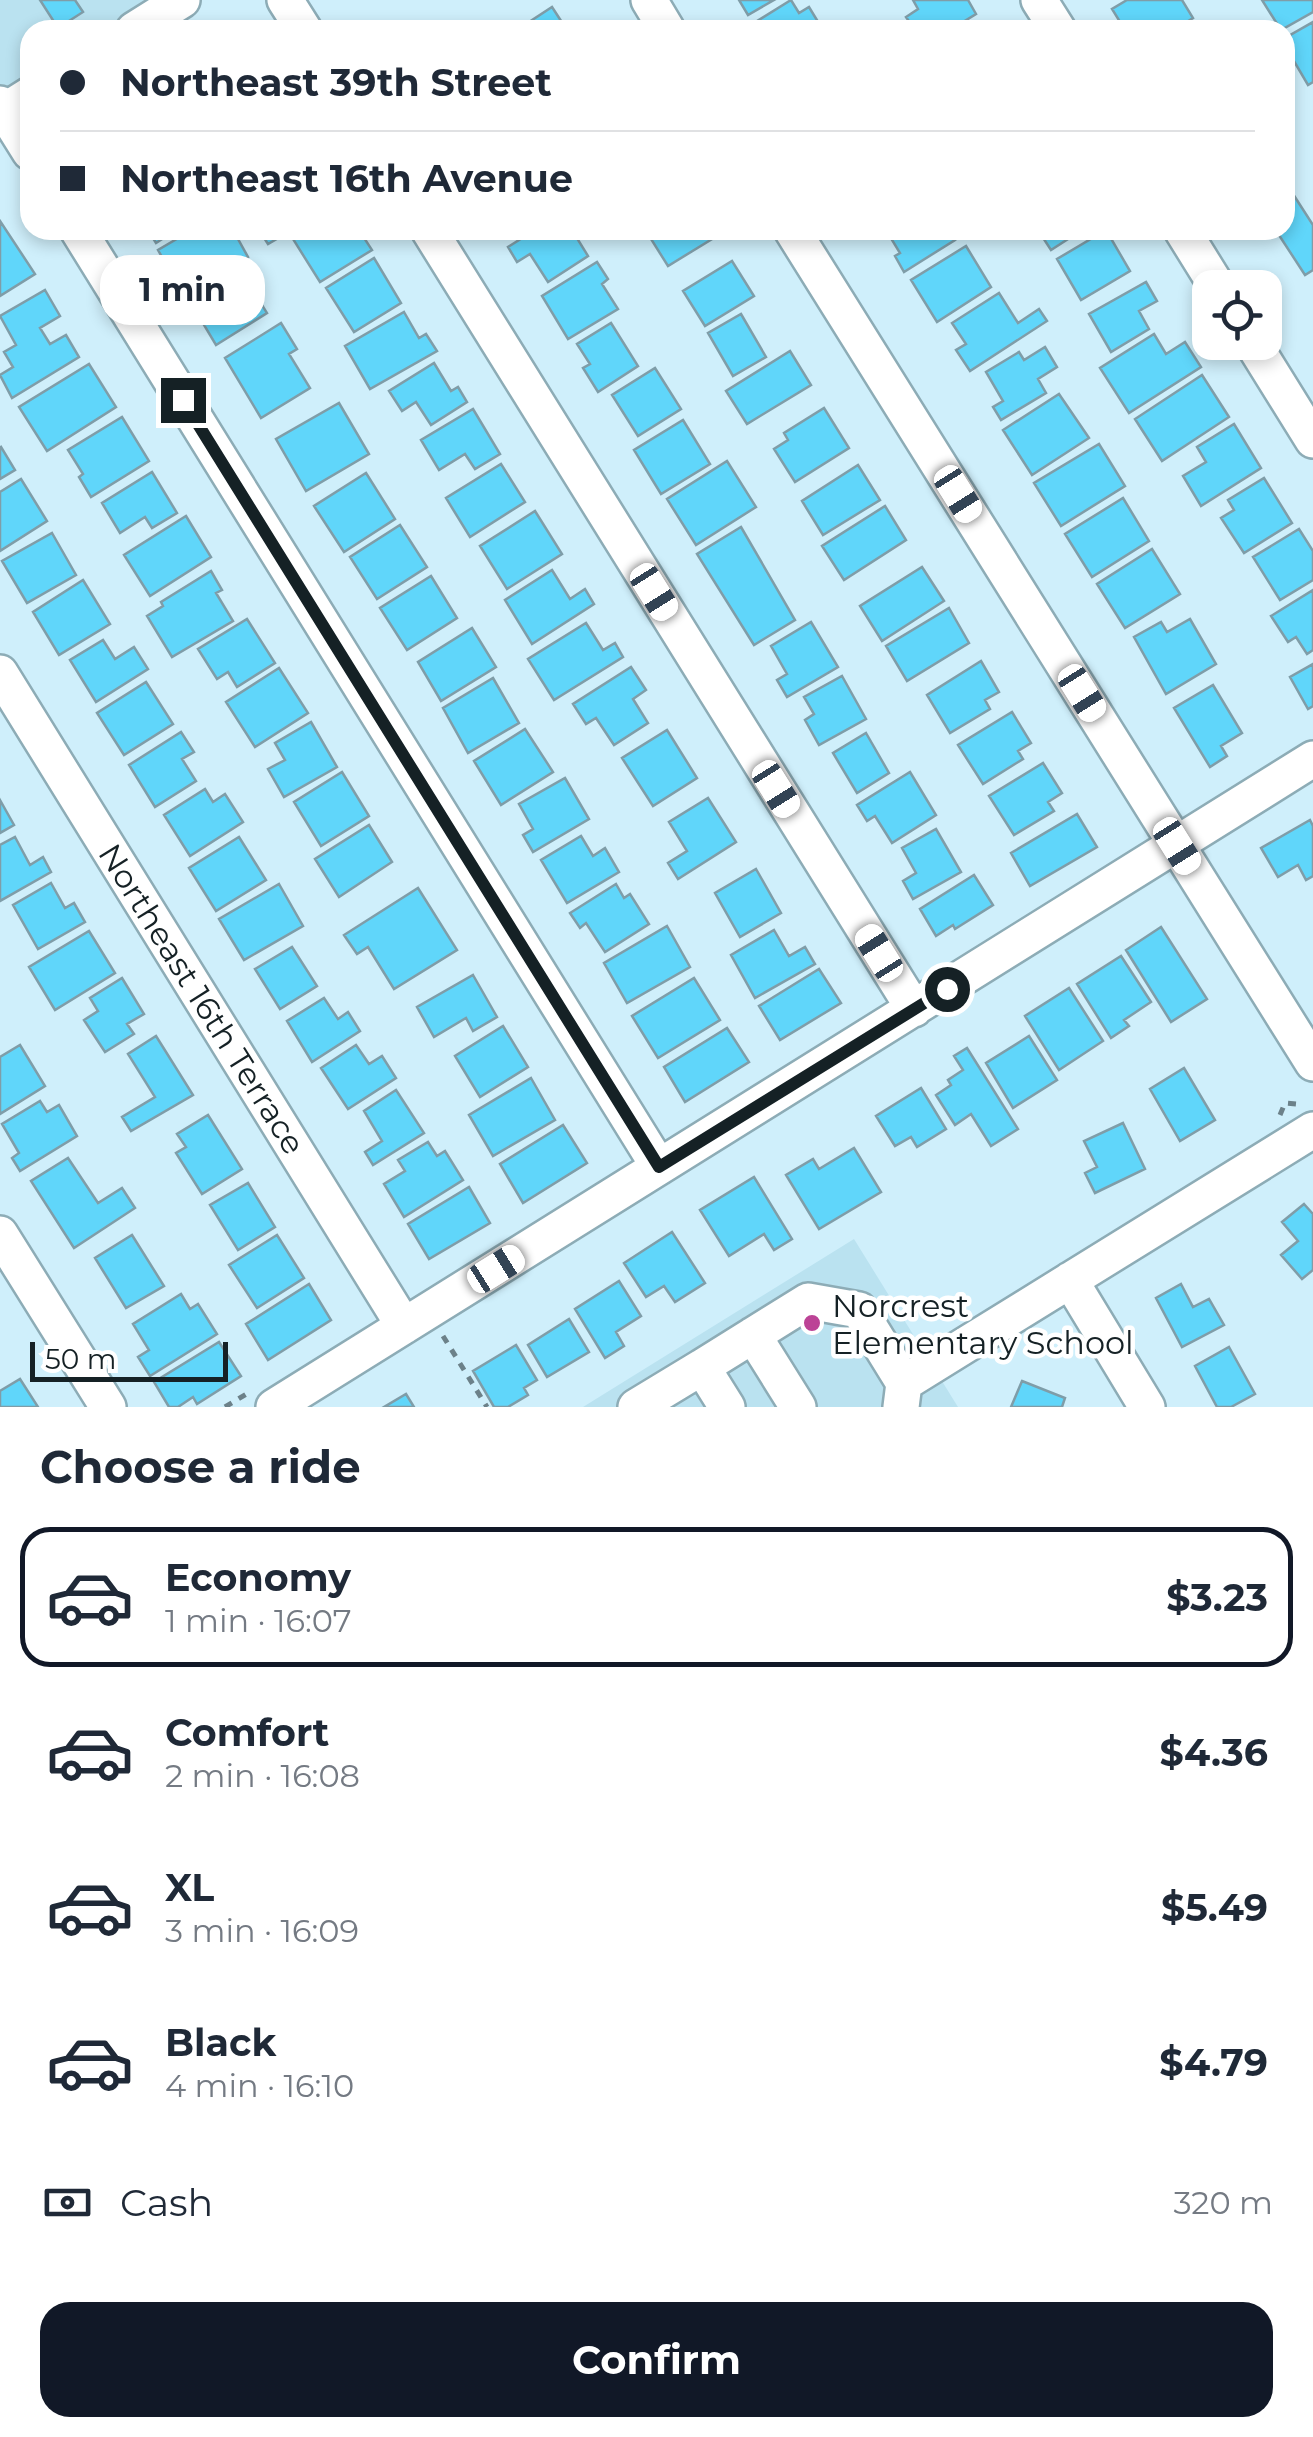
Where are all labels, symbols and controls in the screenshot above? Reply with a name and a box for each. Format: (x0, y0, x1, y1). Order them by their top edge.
text: Northeast 39th Street (120, 59, 552, 106)
text: Northeast 16th Avenue (120, 155, 573, 202)
callout: 1 min (100, 255, 266, 325)
text: 1 min (139, 270, 226, 309)
map controls (1192, 270, 1282, 360)
button: locate (1192, 270, 1282, 360)
route end (161, 378, 206, 423)
car (929, 461, 987, 527)
car (625, 559, 683, 625)
car (1053, 660, 1111, 726)
car (747, 756, 805, 822)
car (1148, 813, 1206, 879)
street label: Northeast 16th Terrace (90, 837, 314, 1161)
car (850, 920, 908, 986)
route start (925, 967, 970, 1012)
car (463, 1240, 529, 1298)
place label: Norcrest Elementary School (832, 1286, 1134, 1362)
marker: Norcrest Elementary School (801, 1312, 823, 1334)
scale bar (30, 1337, 228, 1382)
text: 50 m (45, 1342, 116, 1376)
text: Choose a ride (40, 1439, 361, 1494)
icon: car (45, 1552, 135, 1642)
text: Economy (165, 1554, 351, 1601)
text: $3.23 (1166, 1574, 1268, 1621)
text: 1 min · 16:07 (165, 1601, 352, 1640)
icon: car (45, 1707, 135, 1797)
text: Comfort (165, 1709, 329, 1756)
text: $4.36 (1159, 1729, 1268, 1776)
text: 2 min · 16:08 (165, 1756, 360, 1795)
icon: car (45, 1862, 135, 1952)
text: XL (165, 1864, 214, 1911)
text: $5.49 (1161, 1884, 1268, 1931)
text: 3 min · 16:09 (165, 1911, 359, 1950)
icon: car (45, 2017, 135, 2107)
text: Black (165, 2019, 276, 2066)
text: $4.79 (1159, 2039, 1268, 2086)
text: 4 min · 16:10 (165, 2066, 354, 2105)
icon: cash (40, 2175, 95, 2230)
text: Cash (120, 2179, 213, 2226)
text: 320 m (1173, 2183, 1273, 2222)
button: Confirm (40, 2302, 1273, 2417)

